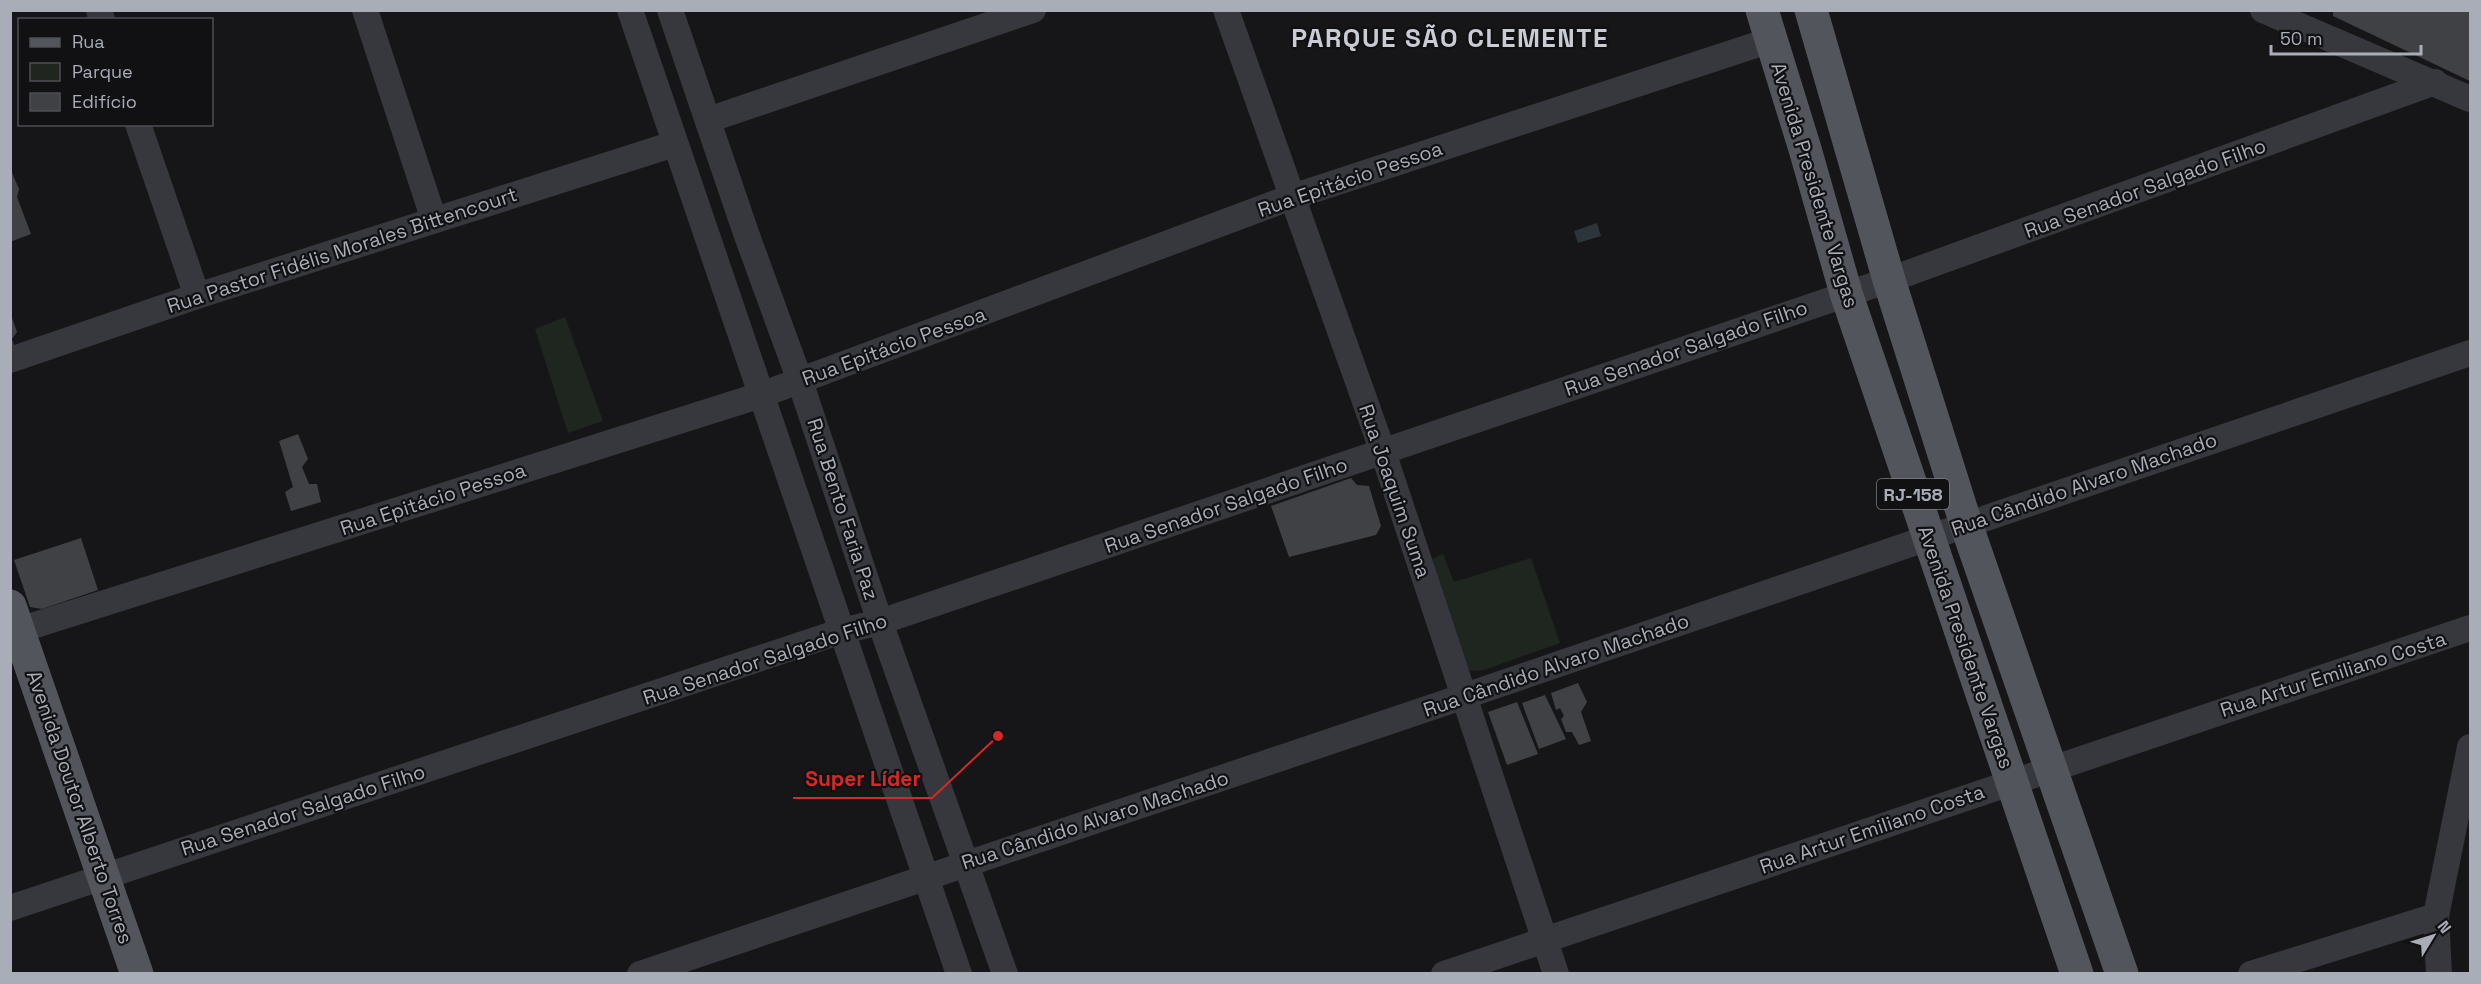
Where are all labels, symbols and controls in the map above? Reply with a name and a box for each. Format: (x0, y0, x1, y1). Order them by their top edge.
legend (18, 18, 213, 126)
scale bar (2271, 18, 2421, 56)
district label: PARQUE SÃO CLEMENTE (1291, 21, 1609, 55)
text: 50 m (2280, 27, 2322, 50)
text: Rua (72, 30, 105, 53)
street label: Avenida Presidente Vargas (1765, 59, 1865, 311)
text: Parque (72, 60, 133, 83)
text: Edifício (72, 90, 137, 113)
street label: Rua Senador Salgado Filho (2021, 132, 2269, 244)
street label: Rua Epitácio Pessoa (1254, 135, 1446, 223)
street label: Rua Pastor Fidélis Morales Bittencourt (164, 181, 520, 319)
street label: Rua Senador Salgado Filho (1561, 294, 1811, 402)
street label: Rua Epitácio Pessoa (799, 301, 989, 391)
street label: Rua Joaquim Suma (1353, 401, 1437, 581)
street label: Rua Bento Faria Paz (801, 415, 885, 603)
street label: Rua Cândido Alvaro Machado (1948, 426, 2220, 542)
street label: Rua Senador Salgado Filho (1101, 451, 1351, 559)
street label: Rua Epitácio Pessoa (337, 457, 529, 541)
road number: RJ-158 (1877, 479, 1949, 509)
street label: Avenida Presidente Vargas (1912, 522, 2020, 772)
street label: Rua Senador Salgado Filho (640, 607, 890, 711)
street label: Rua Cândido Alvaro Machado (1420, 607, 1692, 723)
street label: Rua Artur Emiliano Costa (2217, 625, 2449, 723)
street label: Avenida Doutor Alberto Torres (21, 667, 139, 947)
street label: Rua Senador Salgado Filho (178, 758, 428, 862)
callout: Super Líder (793, 759, 932, 798)
street label: Rua Cândido Alvaro Machado (958, 764, 1232, 876)
text: Super Líder (805, 765, 921, 792)
street label: Rua Artur Emiliano Costa (1756, 778, 1988, 880)
north arrow (2403, 906, 2463, 966)
text: N (2433, 916, 2456, 938)

